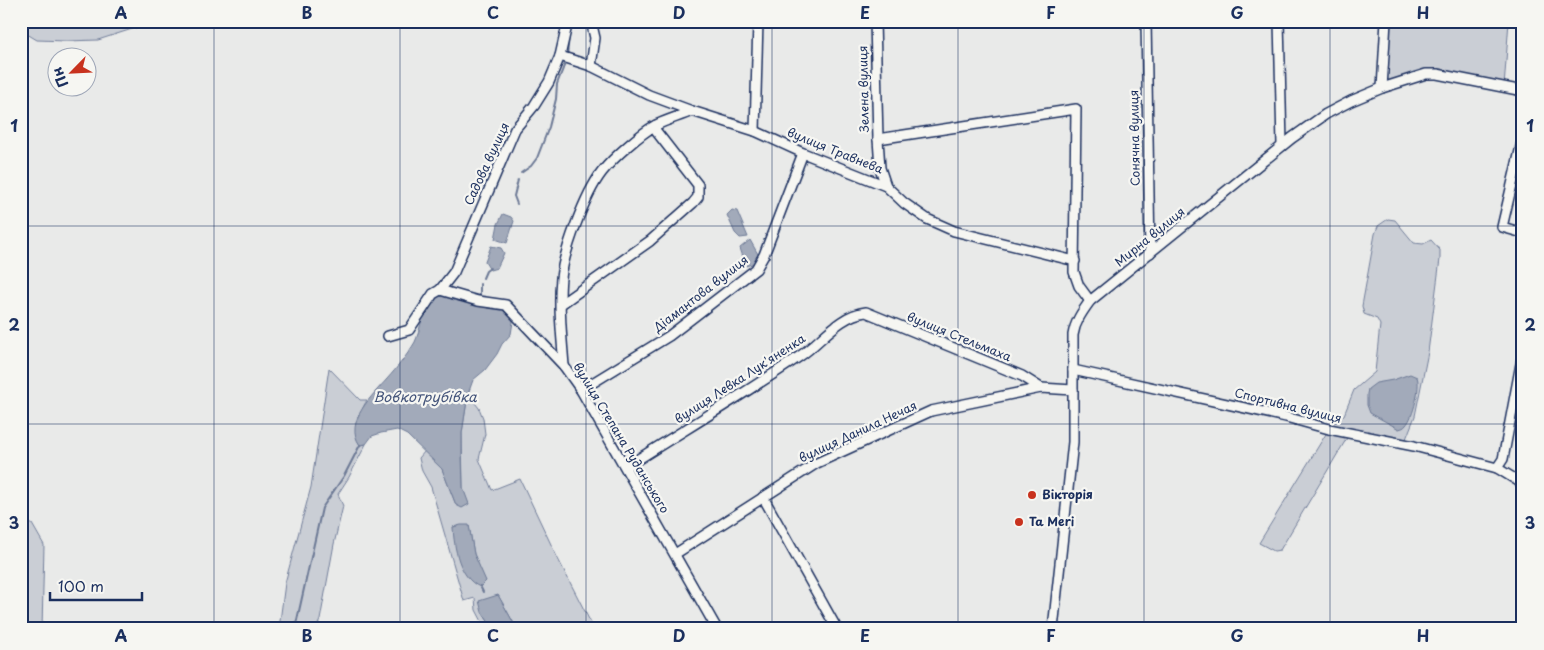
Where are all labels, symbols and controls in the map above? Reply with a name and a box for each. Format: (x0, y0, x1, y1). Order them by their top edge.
text: A (115, 0, 128, 24)
text: B (302, 0, 313, 24)
text: C (487, 0, 499, 24)
text: D (673, 0, 685, 24)
text: E (860, 0, 870, 24)
text: F (1046, 0, 1056, 24)
text: G (1230, 0, 1244, 24)
text: H (1417, 0, 1429, 24)
street label: Зелена вулиця (853, 46, 873, 132)
north arrow (48, 48, 98, 98)
text: Пн (46, 64, 73, 91)
street label: Сонячна вулиця (1124, 90, 1144, 186)
text: 1 (10, 113, 18, 137)
text: 1 (1526, 113, 1534, 137)
street label: Садова вулиця (459, 119, 513, 208)
street label: вулиця Травнева (785, 123, 887, 178)
street label: Мирна вулиця (1110, 202, 1188, 270)
street label: Діамантова вулиця (648, 250, 752, 337)
street label: вулиця Стельмаха (905, 307, 1015, 365)
text: 2 (8, 312, 20, 336)
text: 2 (1524, 312, 1536, 336)
street label: вулиця Левка Лук'яненка (671, 329, 809, 427)
street label: вулиця Степана Руданського (569, 359, 674, 517)
street label: Спортивна вулиця (1233, 383, 1344, 427)
water label: Вовкотрубівка (373, 386, 478, 407)
street label: вулиця Данила Нечая (796, 396, 920, 466)
place label: Вікторія (1042, 485, 1093, 503)
marker: Вікторія (1026, 489, 1038, 501)
text: 3 (9, 510, 19, 534)
text: 3 (1525, 510, 1535, 534)
place label: Ta Meri (1029, 512, 1075, 530)
marker: Ta Meri (1013, 516, 1025, 528)
scale bar (50, 570, 142, 602)
text: 100 m (58, 574, 104, 597)
text: A (115, 623, 128, 647)
text: B (302, 623, 313, 647)
text: C (487, 623, 499, 647)
text: D (673, 623, 685, 647)
text: E (860, 623, 870, 647)
text: F (1046, 623, 1056, 647)
text: G (1230, 623, 1244, 647)
text: H (1417, 623, 1429, 647)

